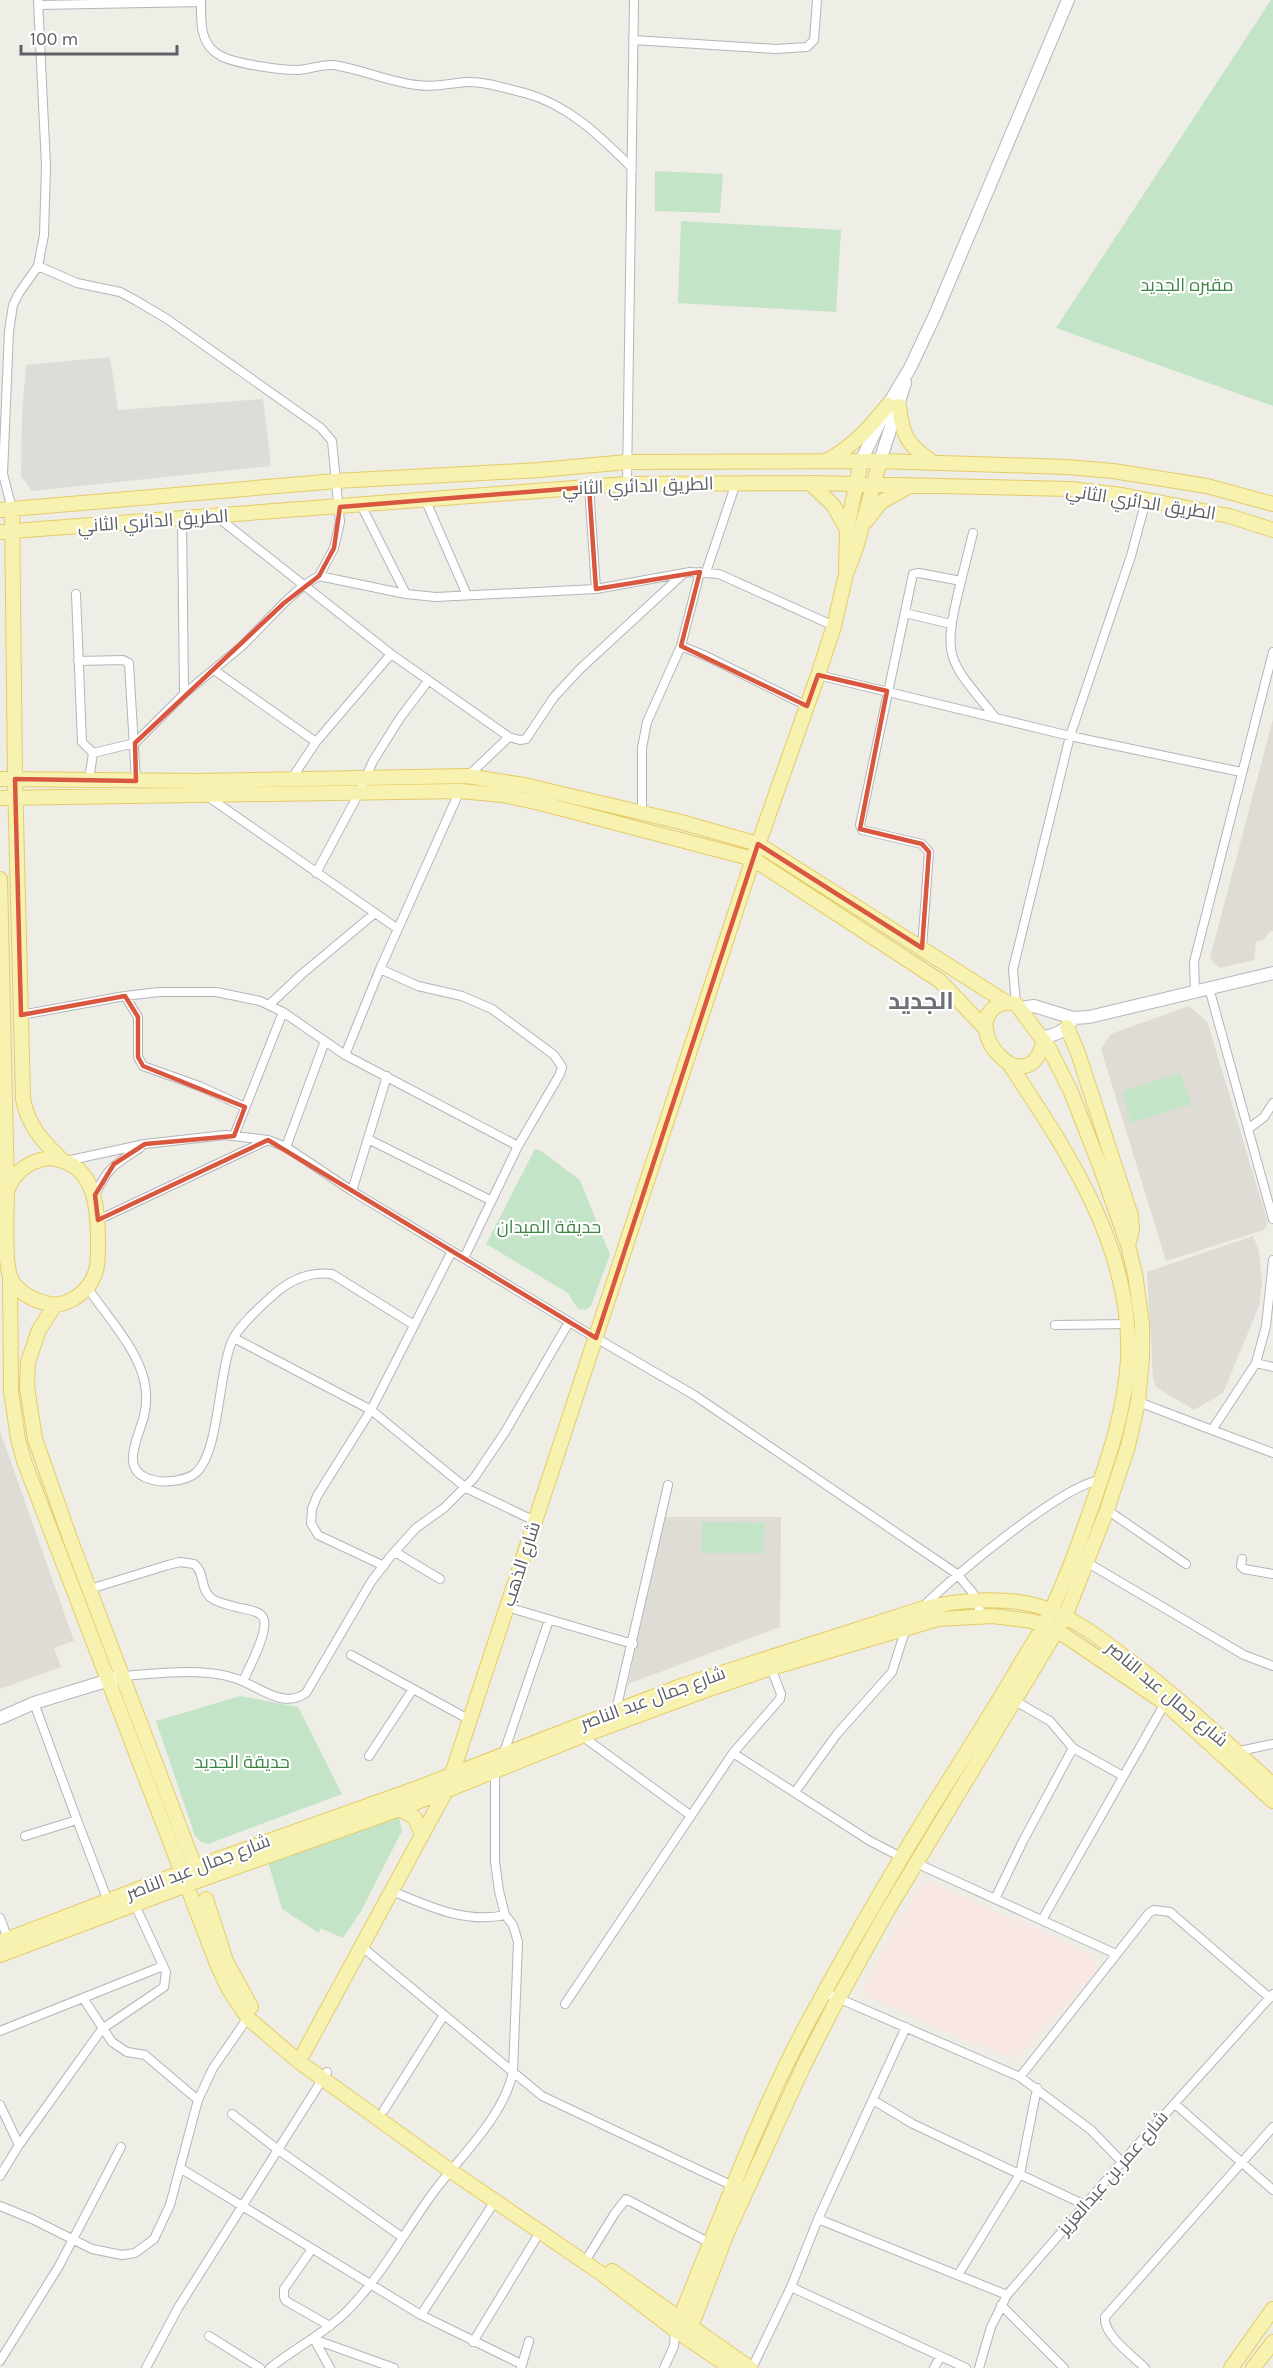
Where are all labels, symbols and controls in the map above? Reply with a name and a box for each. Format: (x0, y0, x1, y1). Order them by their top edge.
scale bar (21, 18, 177, 56)
text: 100 m (30, 28, 78, 50)
park label: مقبره الجديد (1140, 274, 1234, 296)
street label: الطريق الدائري الثاني (562, 472, 714, 503)
street label: الطريق الدائري الثاني (1064, 479, 1217, 528)
street label: الطريق الدائري الثاني (77, 505, 229, 540)
district label: الجديد (888, 987, 954, 1015)
park label: حديقة الميدان (497, 1216, 601, 1238)
street label: شارع الذهب (497, 1519, 546, 1609)
street label: شارع جمال عبد الناصر (1100, 1636, 1233, 1752)
street label: شارع جمال عبد الناصر (577, 1662, 729, 1736)
park label: حديقة الجديد (194, 1751, 290, 1773)
street label: شارع جمال عبد الناصر (122, 1829, 274, 1906)
street label: شارع عمر بن عبدالعزيز (1052, 2106, 1174, 2241)

